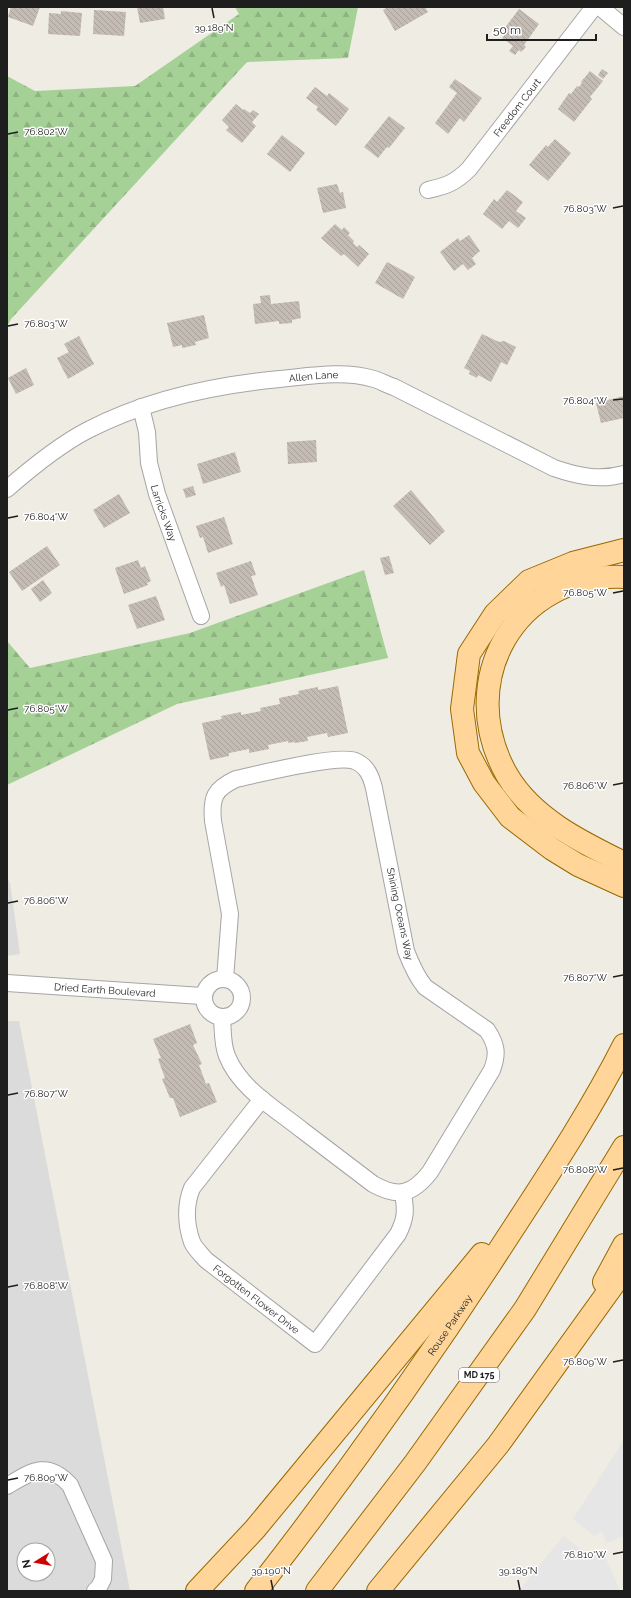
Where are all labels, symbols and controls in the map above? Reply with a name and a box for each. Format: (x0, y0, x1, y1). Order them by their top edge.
scale bar (487, 16, 596, 42)
text: 39.189°N (194, 22, 234, 33)
text: 50 m (493, 23, 521, 37)
street label: Freedom Court (491, 75, 543, 138)
text: 76.802°W (24, 126, 68, 137)
text: 76.803°W (563, 203, 607, 214)
text: 76.803°W (24, 318, 68, 329)
street label: Allen Lane (288, 369, 338, 384)
text: 76.804°W (563, 395, 607, 406)
street label: Larricks Way (149, 484, 179, 543)
text: 76.804°W (24, 511, 68, 522)
text: 76.805°W (563, 587, 607, 598)
text: 76.805°W (24, 703, 68, 714)
text: 76.806°W (563, 780, 608, 791)
street label: Shining Oceans Way (385, 867, 415, 962)
text: 76.806°W (24, 895, 69, 906)
text: 76.807°W (563, 972, 607, 983)
street label: Dried Earth Boulevard (54, 981, 156, 998)
text: 76.807°W (24, 1088, 68, 1099)
text: 76.808°W (563, 1164, 608, 1175)
street label: Forgotten Flower Drive (211, 1262, 302, 1336)
text: 76.808°W (24, 1280, 69, 1291)
street label: Rouse Parkway (425, 1292, 474, 1357)
text: 76.809°W (563, 1356, 608, 1367)
road number: MD 175 (459, 1368, 499, 1382)
text: 76.809°W (24, 1472, 69, 1483)
north arrow (16, 1542, 56, 1582)
text: 76.810°W (564, 1549, 607, 1560)
text: N (19, 1558, 34, 1569)
text: 39.190°N (251, 1565, 291, 1576)
text: 39.189°N (498, 1565, 538, 1576)

